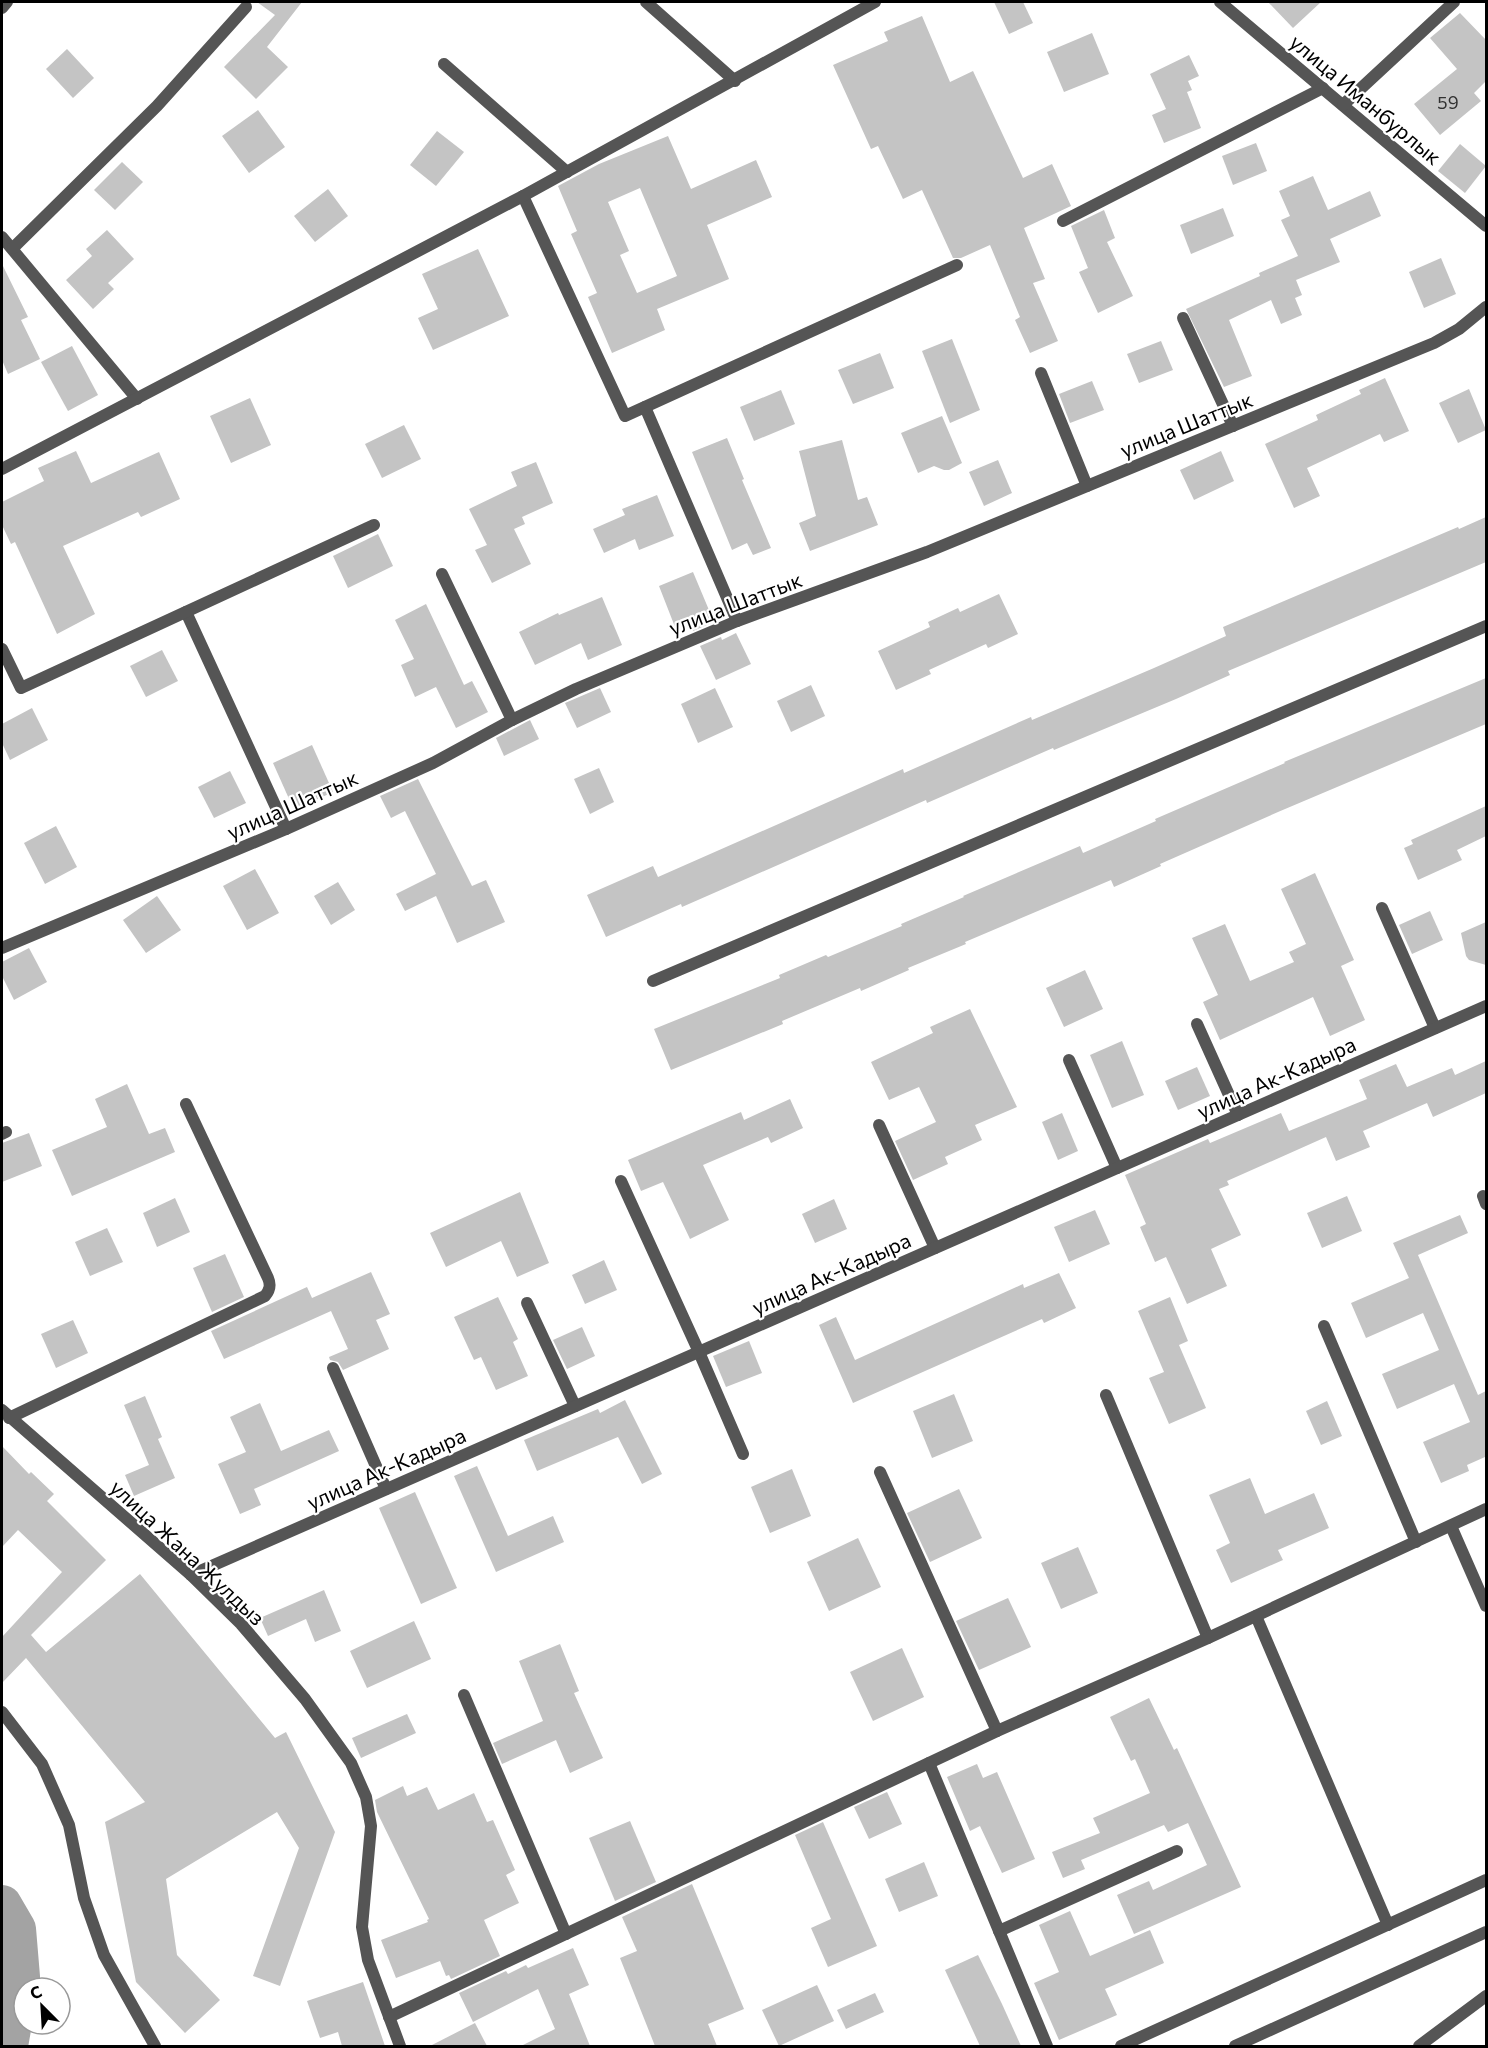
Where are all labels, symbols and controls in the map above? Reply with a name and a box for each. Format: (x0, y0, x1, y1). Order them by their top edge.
street label: улица Иманбурлык (1286, 29, 1446, 169)
house number: 59 (1437, 91, 1459, 113)
street label: улица Шаттык (1116, 386, 1256, 462)
street label: улица Шаттык (665, 566, 805, 640)
street label: улица Шаттык (223, 764, 361, 844)
street label: улица Ак-Кадыра (1193, 1031, 1359, 1123)
street label: улица Ак-Кадыра (748, 1227, 914, 1319)
street label: улица Ак-Кадыра (303, 1422, 469, 1514)
street label: улица Жана Жулдыз (106, 1474, 270, 1630)
north arrow (12, 1976, 72, 2036)
text: С (27, 1981, 45, 2003)

